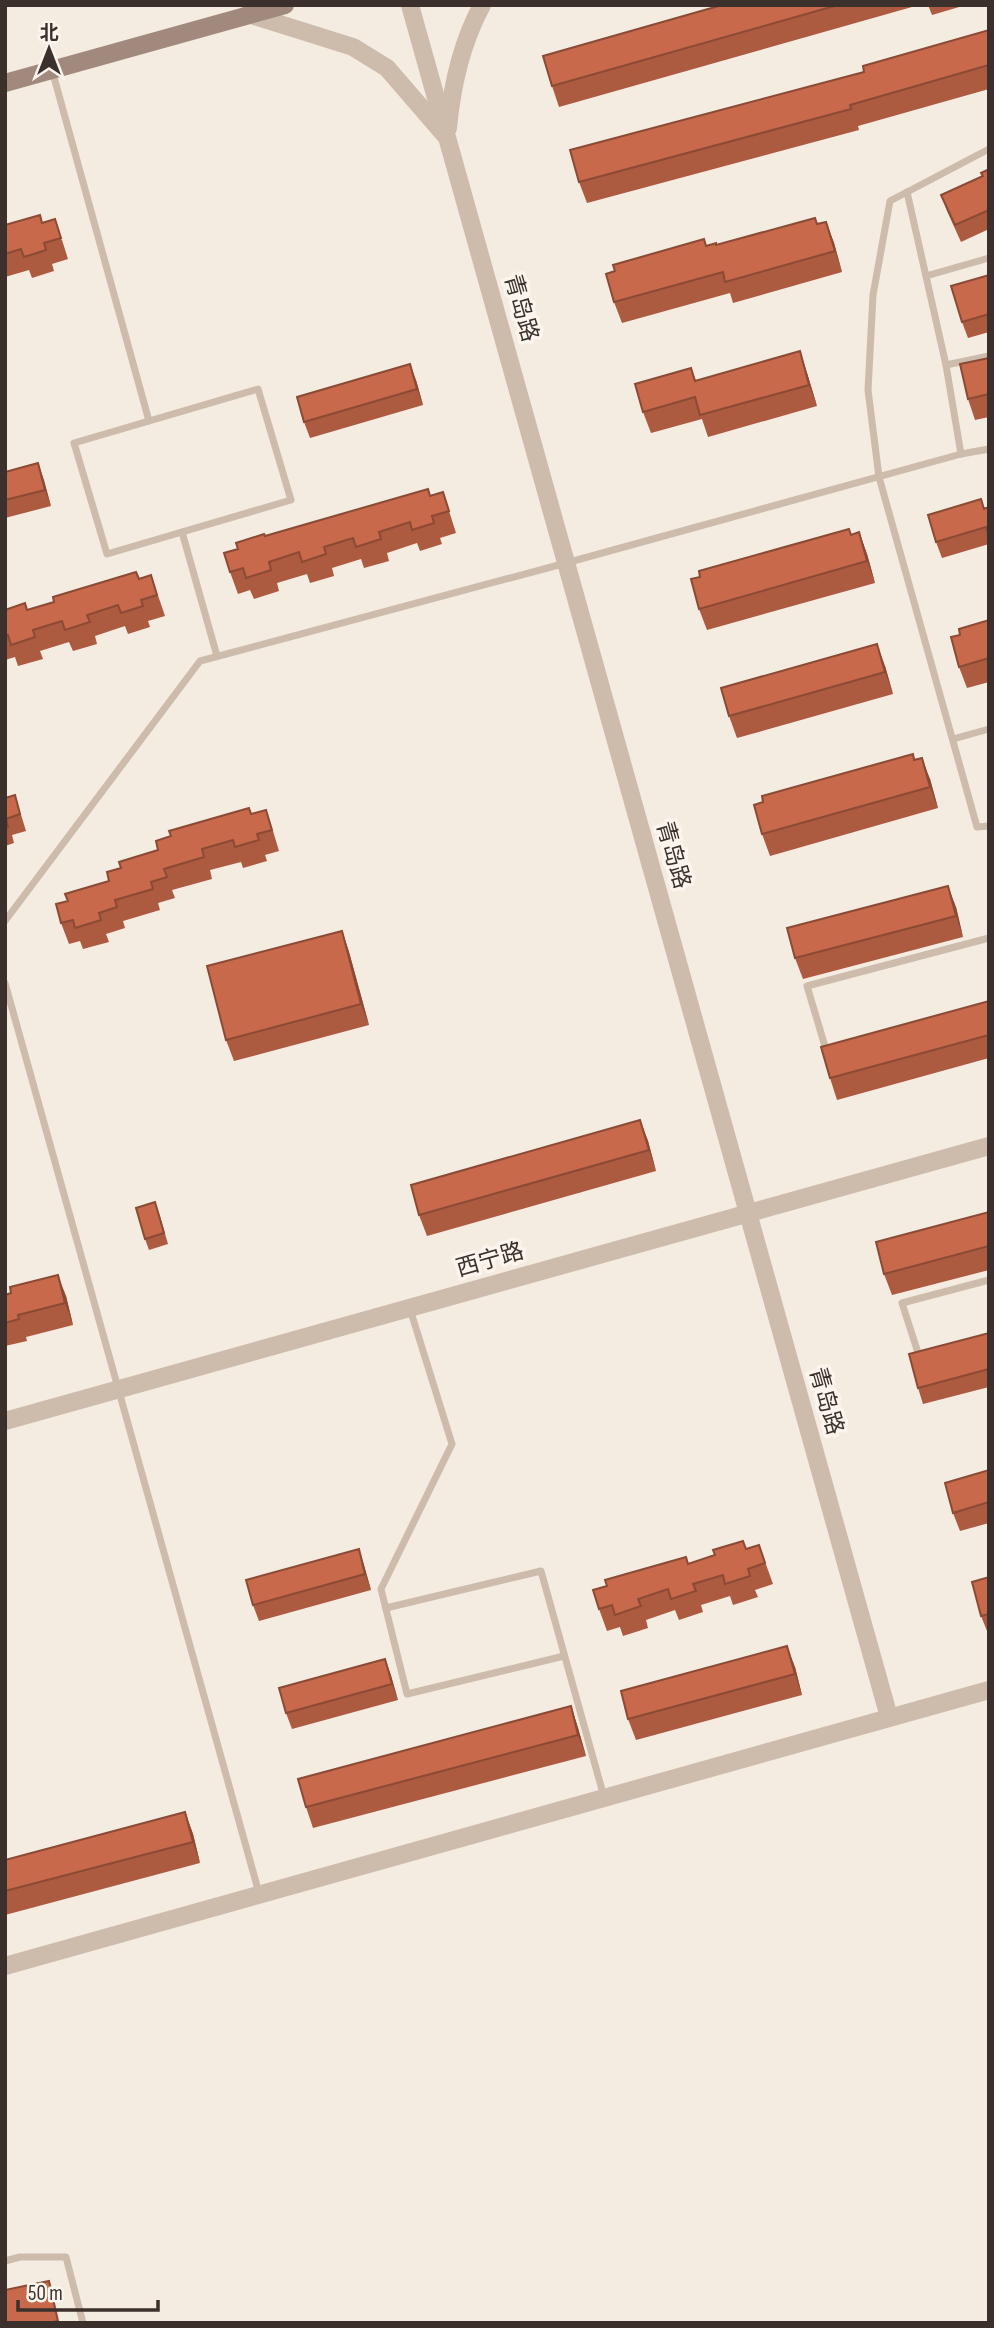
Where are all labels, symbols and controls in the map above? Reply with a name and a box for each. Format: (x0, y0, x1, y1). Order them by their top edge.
north arrow (14, 14, 84, 84)
text: 北 (39, 22, 59, 45)
street label: 青岛路 (498, 271, 544, 345)
street label: 青岛路 (650, 818, 696, 892)
street label: 西宁路 (453, 1237, 527, 1283)
street label: 青岛路 (803, 1364, 849, 1438)
scale bar (18, 2268, 158, 2312)
text: 50 m (28, 2281, 63, 2306)

